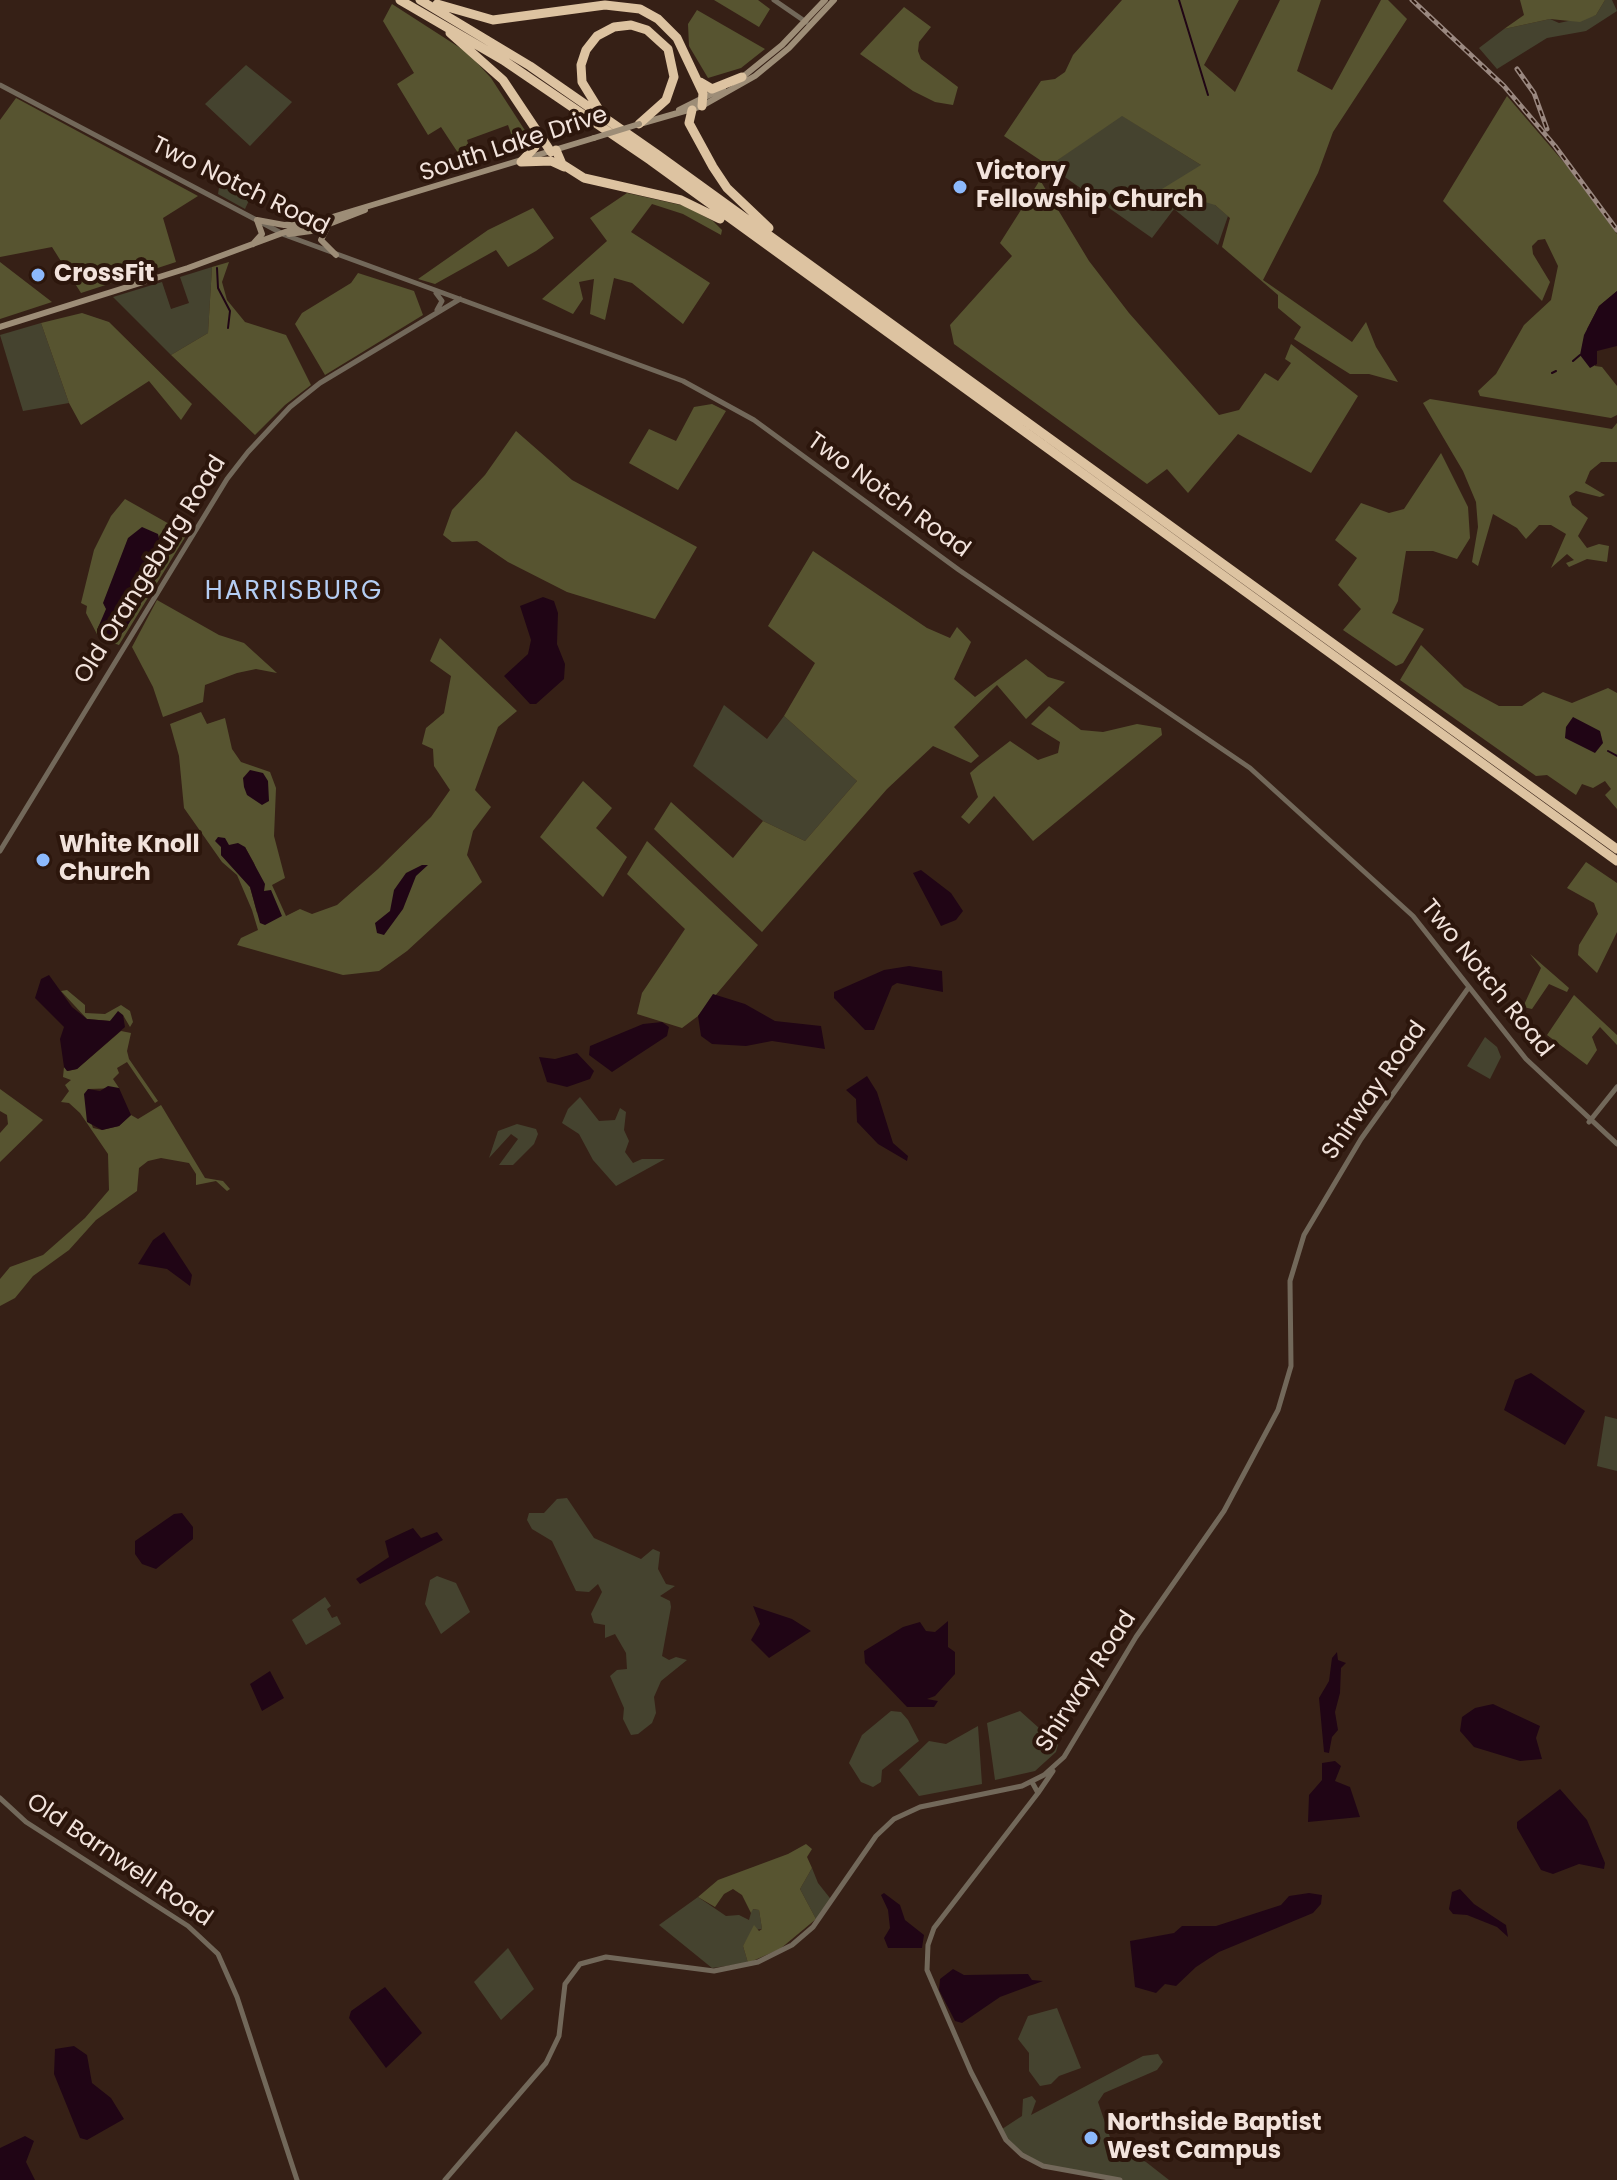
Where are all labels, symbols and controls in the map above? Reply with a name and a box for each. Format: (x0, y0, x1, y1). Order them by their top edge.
street label: South Lake Drive (416, 101, 612, 189)
street label: Two Notch Road (146, 132, 334, 242)
place label: Victory Fellowship Church (976, 159, 1204, 215)
marker: Victory Fellowship Church (951, 178, 969, 196)
place label: CrossFit (54, 261, 155, 289)
marker: CrossFit (29, 266, 47, 284)
street label: Two Notch Road (801, 427, 975, 565)
street label: Old Orangeburg Road (69, 451, 233, 689)
district label: HARRISBURG (205, 576, 383, 608)
place label: White Knoll Church (59, 832, 199, 888)
marker: White Knoll Church (34, 851, 52, 869)
street label: Two Notch Road (1414, 895, 1558, 1063)
street label: Shirway Road (1317, 1016, 1433, 1166)
street label: Shirway Road (1031, 1606, 1143, 1758)
street label: Old Barnwell Road (21, 1788, 217, 1934)
place label: Northside Baptist West Campus (1107, 2110, 1322, 2166)
marker: Northside Baptist West Campus (1082, 2129, 1100, 2147)

